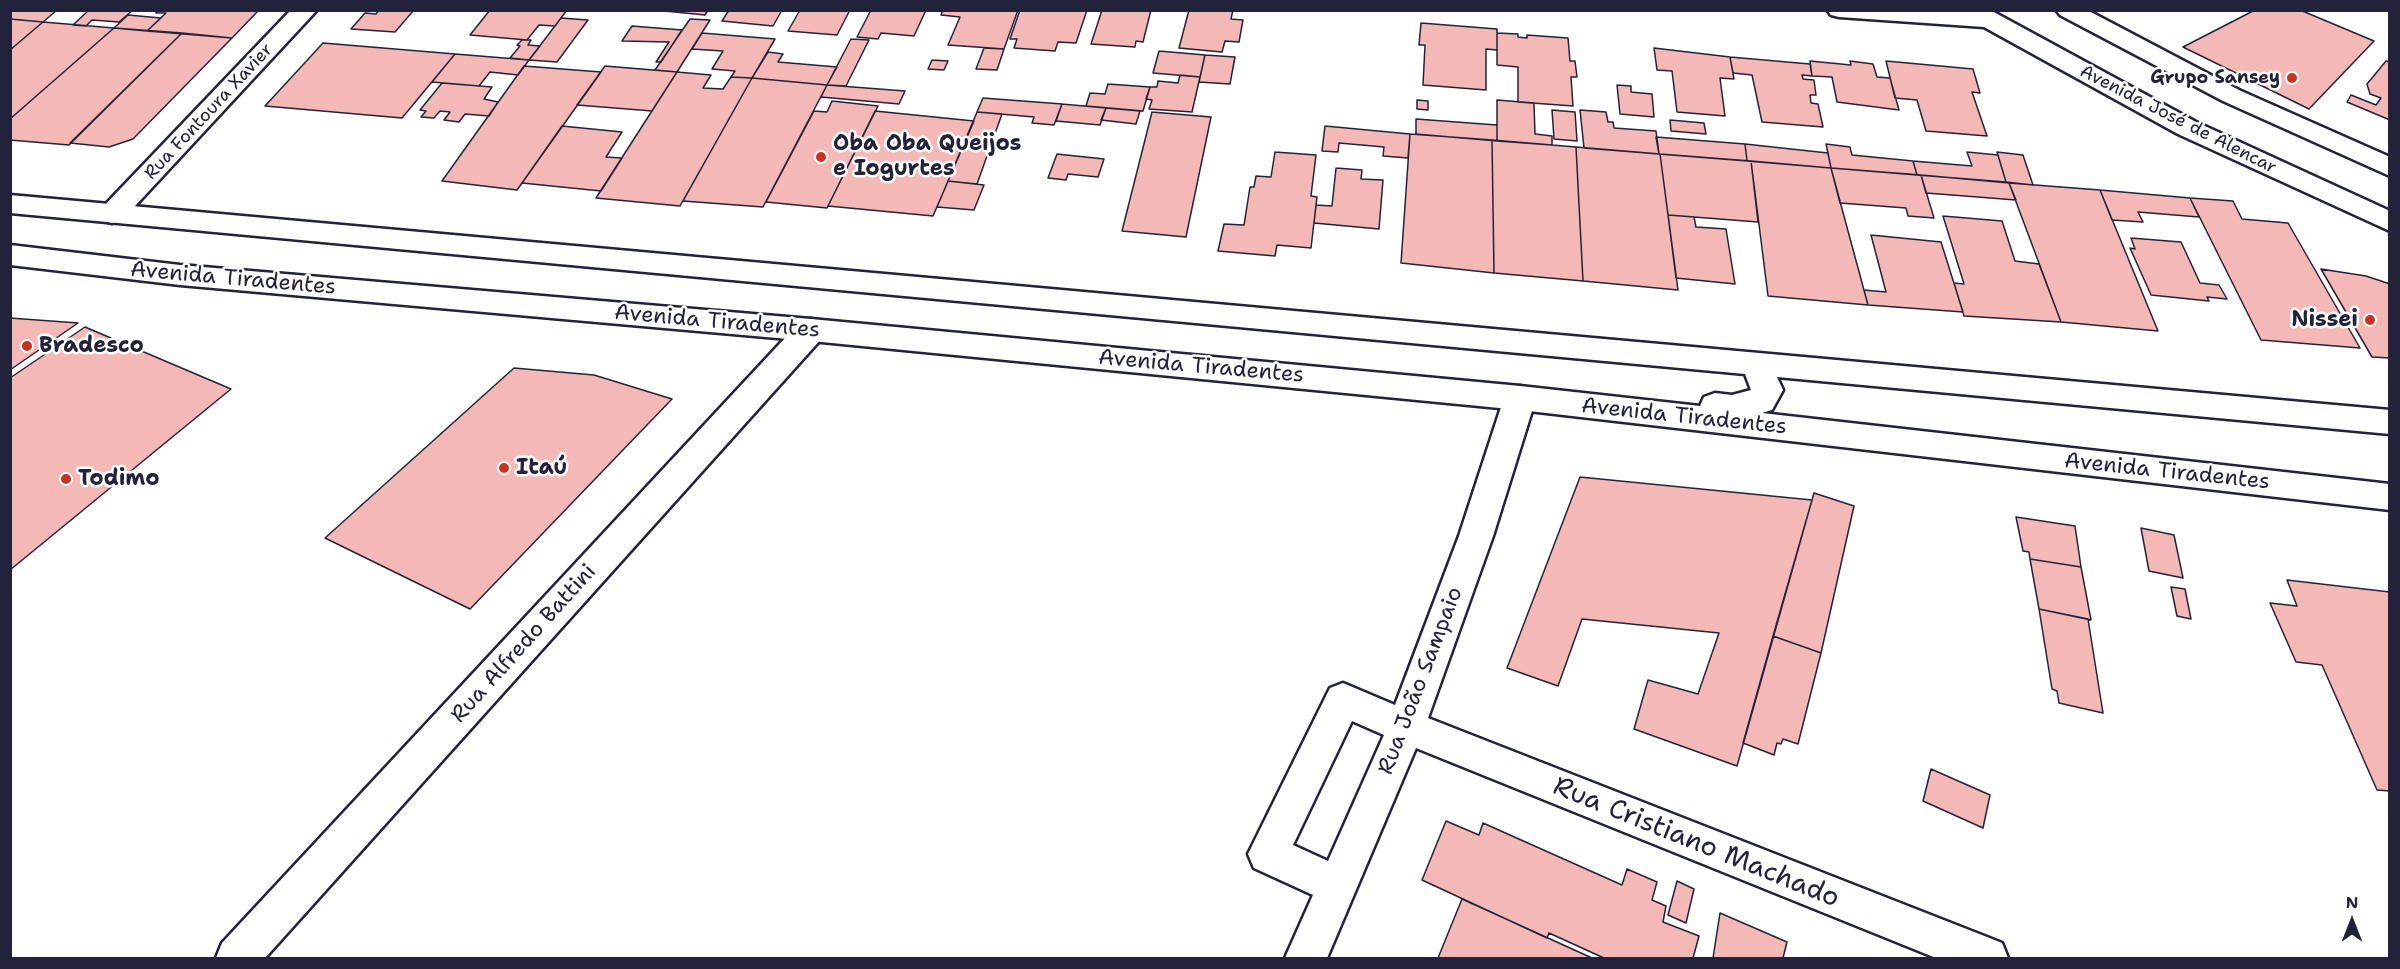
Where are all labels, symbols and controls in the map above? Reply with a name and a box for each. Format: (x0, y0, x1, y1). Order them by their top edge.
street label: Rua Fontoura Xavier (140, 39, 278, 185)
street label: Avenida José de Alencar (2076, 61, 2280, 179)
place label: Grupo Sansey (2150, 67, 2280, 89)
marker: Grupo Sansey (2285, 71, 2299, 85)
place label: Oba Oba Queijos e Iogurtes (833, 131, 1021, 182)
marker: Oba Oba Queijos e Iogurtes (814, 150, 828, 164)
street label: Avenida Tiradentes (129, 257, 337, 301)
street label: Avenida Tiradentes (613, 300, 821, 344)
place label: Nissei (2291, 307, 2358, 333)
marker: Nissei (2363, 313, 2377, 327)
place label: Bradesco (39, 333, 144, 359)
marker: Bradesco (20, 339, 34, 353)
street label: Avenida Tiradentes (1097, 345, 1305, 389)
street label: Avenida Tiradentes (1580, 393, 1788, 441)
street label: Avenida Tiradentes (2063, 448, 2271, 496)
place label: Itaú (516, 455, 567, 481)
marker: Itaú (497, 461, 511, 475)
place label: Todimo (78, 466, 160, 492)
marker: Todimo (59, 472, 73, 486)
street label: Rua Alfredo Battini (446, 559, 602, 729)
street label: Rua João Sampaio (1373, 584, 1469, 778)
street label: Rua Cristiano Machado (1548, 771, 1844, 915)
north arrow (2322, 891, 2382, 951)
text: N (2346, 892, 2358, 913)

